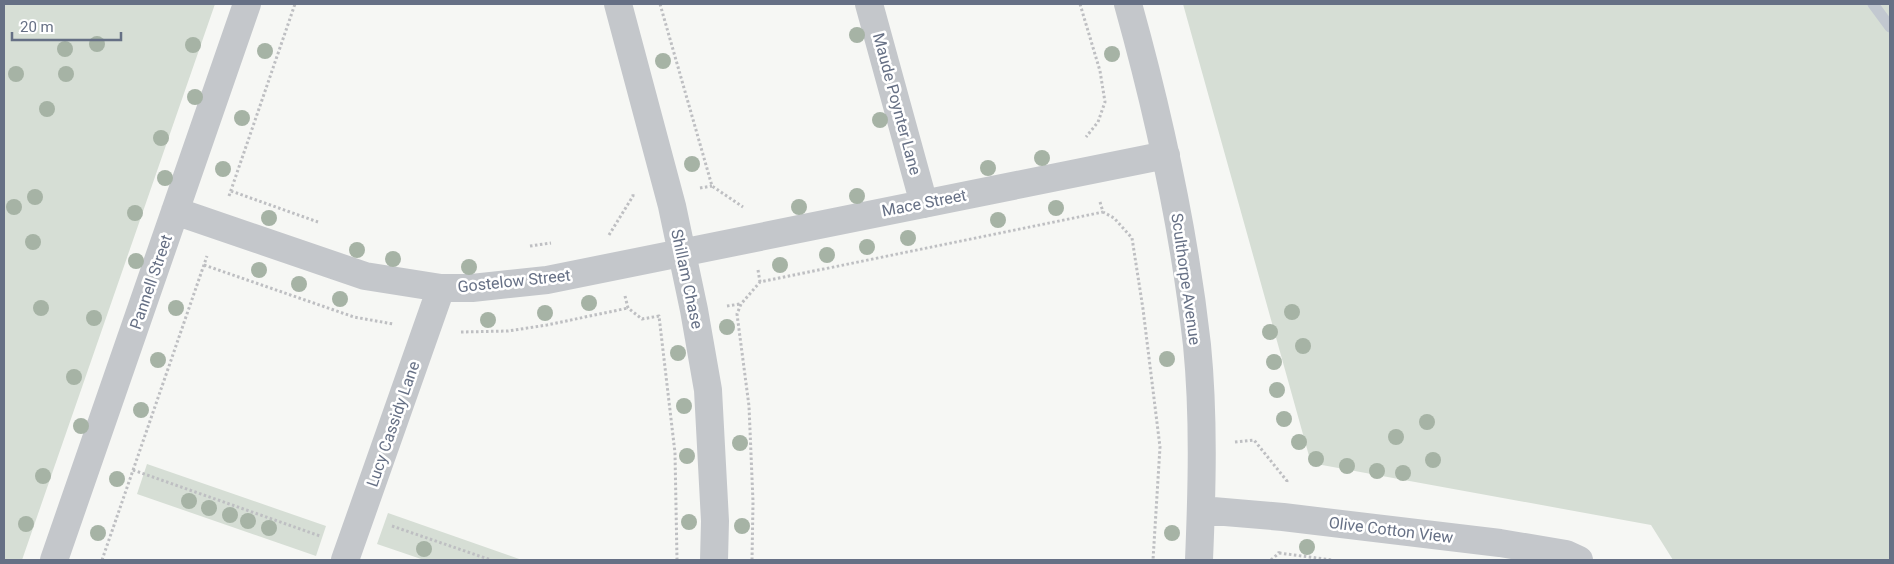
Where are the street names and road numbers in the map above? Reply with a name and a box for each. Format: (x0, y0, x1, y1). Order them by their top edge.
street label: Maude Poynter Lane (869, 31, 925, 177)
street label: Mace Street (880, 185, 968, 221)
street label: Sculthorpe Avenue (1167, 212, 1205, 346)
street label: Shillam Chase (667, 227, 707, 331)
street label: Pannell Street (126, 232, 176, 332)
street label: Gostelow Street (457, 266, 571, 296)
street label: Lucy Cassidy Lane (363, 359, 423, 489)
street label: Olive Cotton View (1328, 513, 1454, 547)

